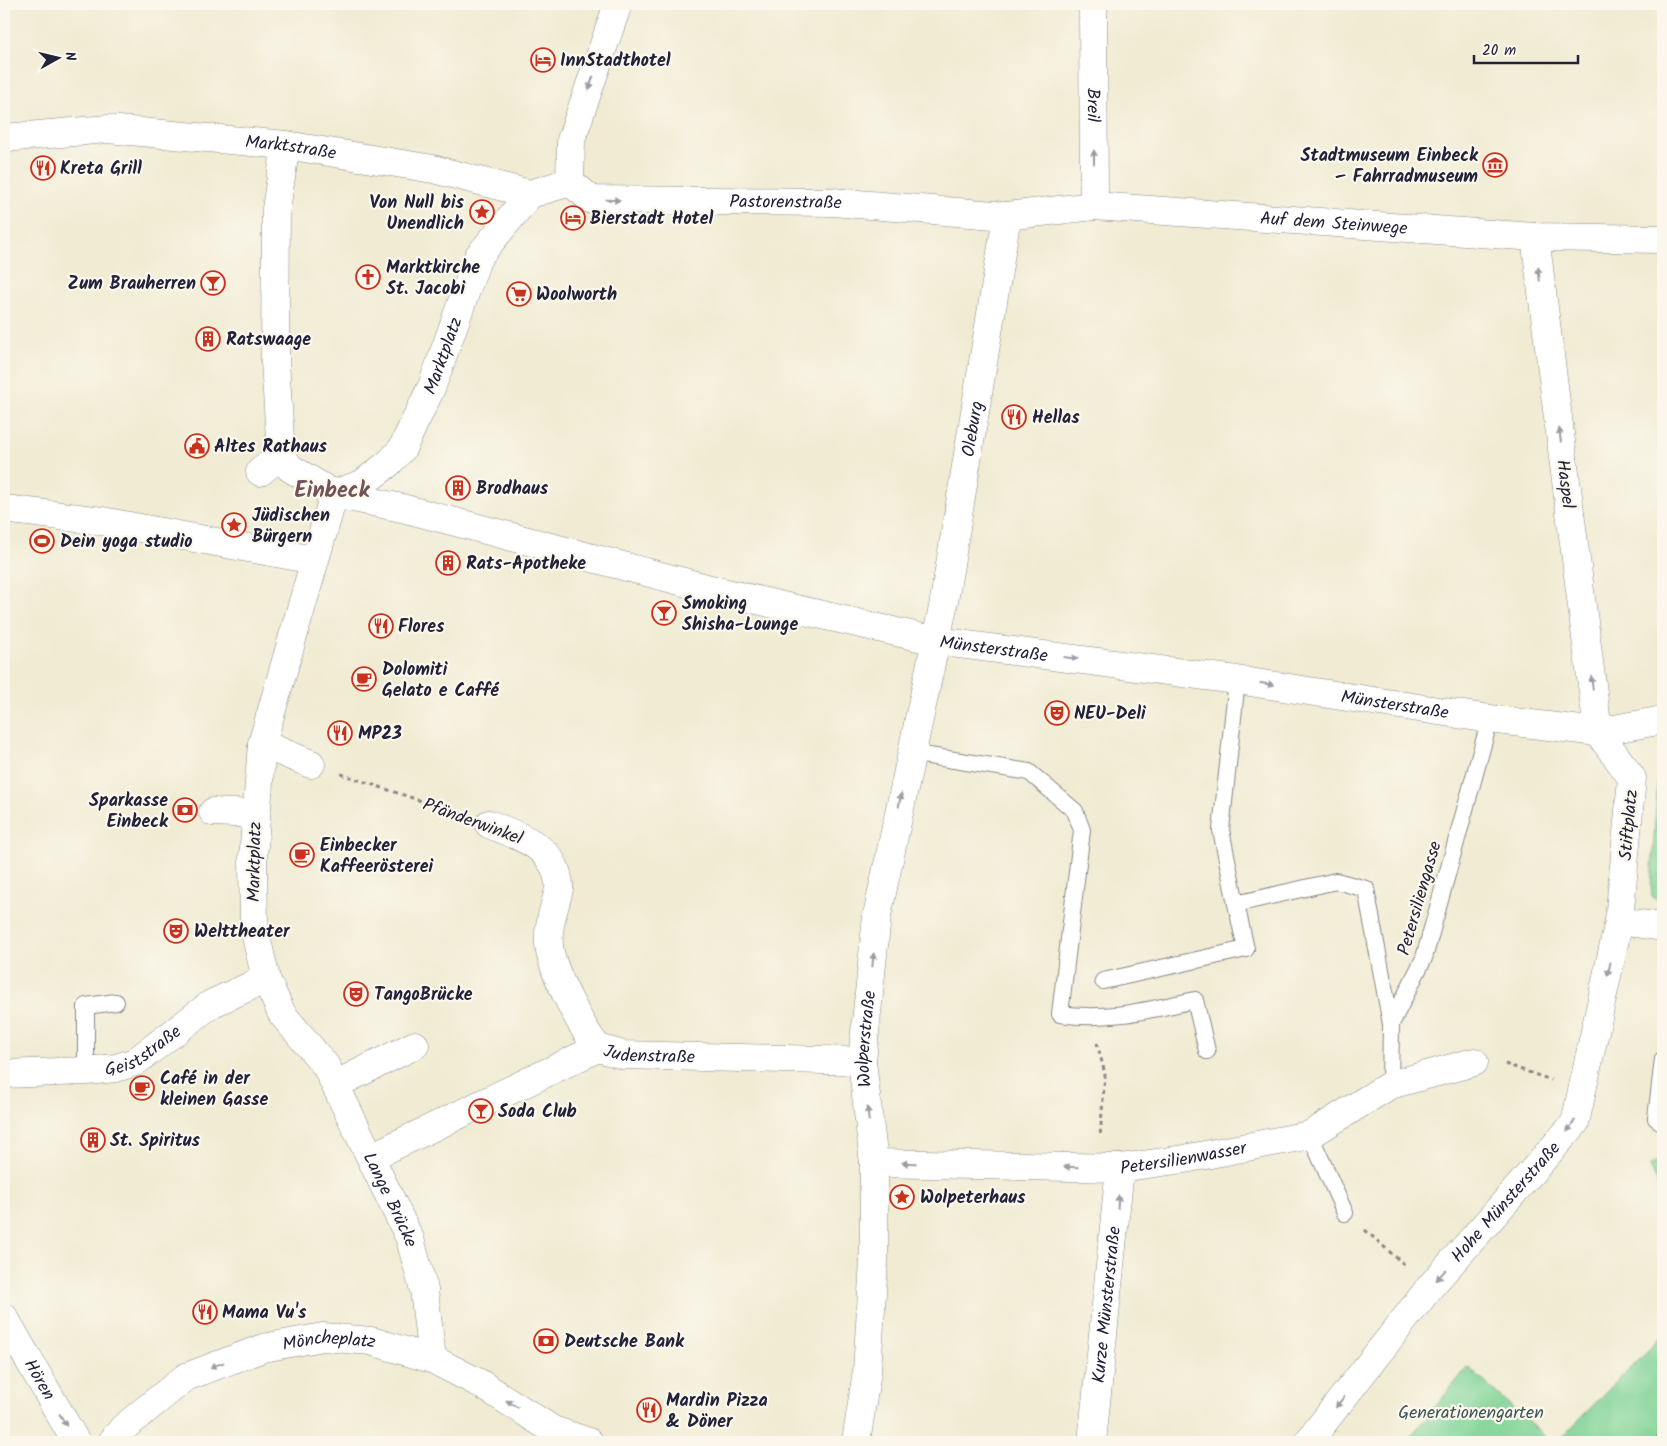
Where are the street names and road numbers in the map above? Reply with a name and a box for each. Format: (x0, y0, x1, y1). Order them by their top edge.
street label: Breil (1077, 88, 1107, 123)
street label: Marktstraße (244, 128, 338, 169)
street label: Pastorenstraße (729, 188, 843, 219)
street label: Auf dem Steinwege (1259, 205, 1408, 244)
street label: Marktplatz (417, 313, 471, 400)
street label: Oleburg (955, 399, 992, 459)
street label: Haspel (1547, 458, 1582, 511)
street label: Münsterstraße (938, 629, 1049, 671)
street label: Münsterstraße (1339, 683, 1451, 728)
street label: Stiftplatz (1612, 788, 1647, 862)
street label: Pfänderwinkel (418, 791, 527, 854)
street label: Marktplatz (240, 822, 271, 902)
street label: Petersiliengasse (1390, 838, 1451, 959)
street label: Wolperstraße (849, 989, 885, 1089)
street label: Geiststraße (104, 1018, 188, 1085)
street label: Judenstraße (600, 1037, 695, 1073)
street label: Petersilienwasser (1118, 1134, 1250, 1184)
street label: Hohe Münsterstraße (1445, 1135, 1568, 1270)
street label: Lange Brücke (354, 1148, 424, 1250)
street label: Kurze Münsterstraße (1085, 1225, 1130, 1385)
street label: Möncheplatz (280, 1324, 379, 1360)
street label: Hören (15, 1354, 62, 1406)

